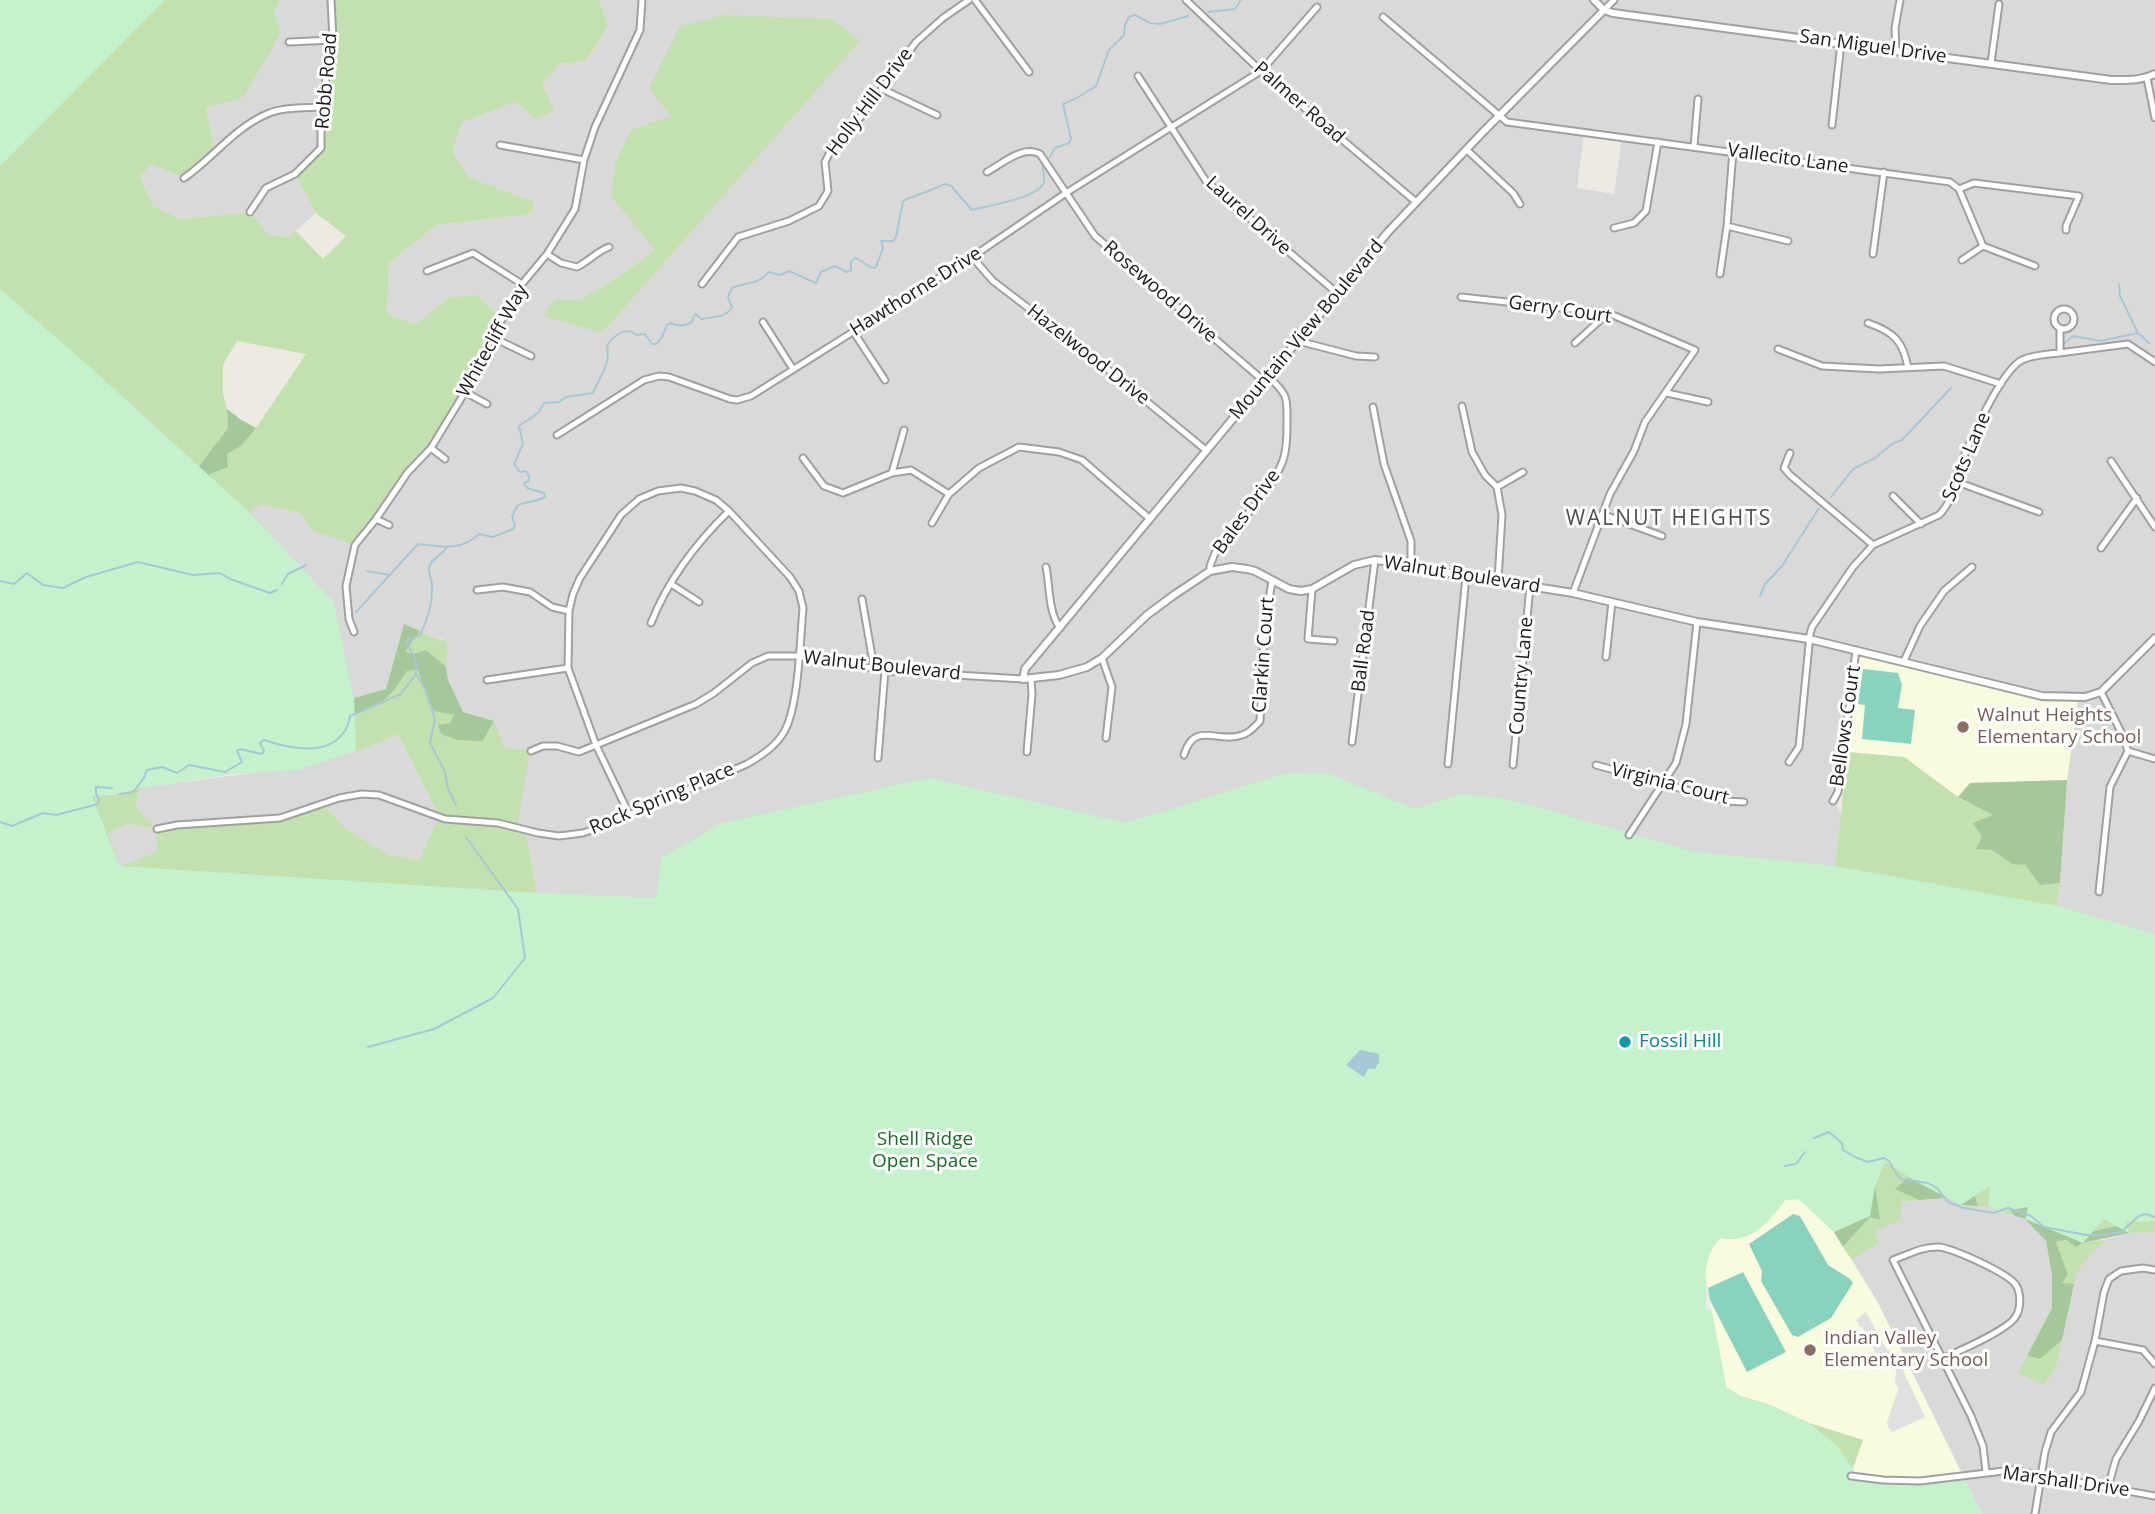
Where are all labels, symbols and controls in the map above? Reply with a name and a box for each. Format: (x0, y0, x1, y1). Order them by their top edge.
street label: San Miguel Drive (1798, 25, 1948, 69)
street label: Robb Road (311, 32, 343, 130)
street label: Holly Hill Drive (822, 43, 918, 161)
street label: Palmer Road (1249, 57, 1349, 149)
street label: Vallecito Lane (1726, 139, 1850, 179)
street label: Laurel Drive (1201, 172, 1295, 260)
street label: Rosewood Drive (1098, 236, 1222, 348)
street label: Mountain View Boulevard (1225, 236, 1389, 424)
street label: Hawthorne Drive (846, 242, 986, 342)
street label: Whitecliff Way (453, 281, 533, 401)
street label: Gerry Court (1507, 291, 1613, 329)
street label: Hazelwood Drive (1022, 300, 1154, 410)
street label: Scots Lane (1938, 409, 1996, 505)
street label: Bales Drive (1209, 465, 1285, 559)
district label: WALNUT HEIGHTS (1567, 506, 1771, 532)
street label: Walnut Boulevard (1382, 551, 1542, 599)
street label: Clarkin Court (1249, 596, 1279, 714)
street label: Ball Road (1348, 609, 1380, 693)
street label: Country Lane (1505, 616, 1539, 736)
street label: Walnut Boulevard (802, 646, 962, 686)
street label: Bellows Court (1826, 664, 1866, 788)
place label: Walnut Heights Elementary School (1977, 705, 2141, 749)
marker: Walnut Heights Elementary School (1955, 719, 1971, 735)
street label: Rock Spring Place (586, 758, 738, 840)
street label: Virginia Court (1609, 758, 1731, 810)
place label: Fossil Hill (1639, 1031, 1721, 1053)
marker: Fossil Hill (1617, 1034, 1633, 1050)
park label: Shell Ridge Open Space (872, 1129, 978, 1173)
place label: Indian Valley Elementary School (1824, 1328, 1988, 1372)
marker: Indian Valley Elementary School (1802, 1342, 1818, 1358)
street label: Marshall Drive (2001, 1462, 2131, 1502)

